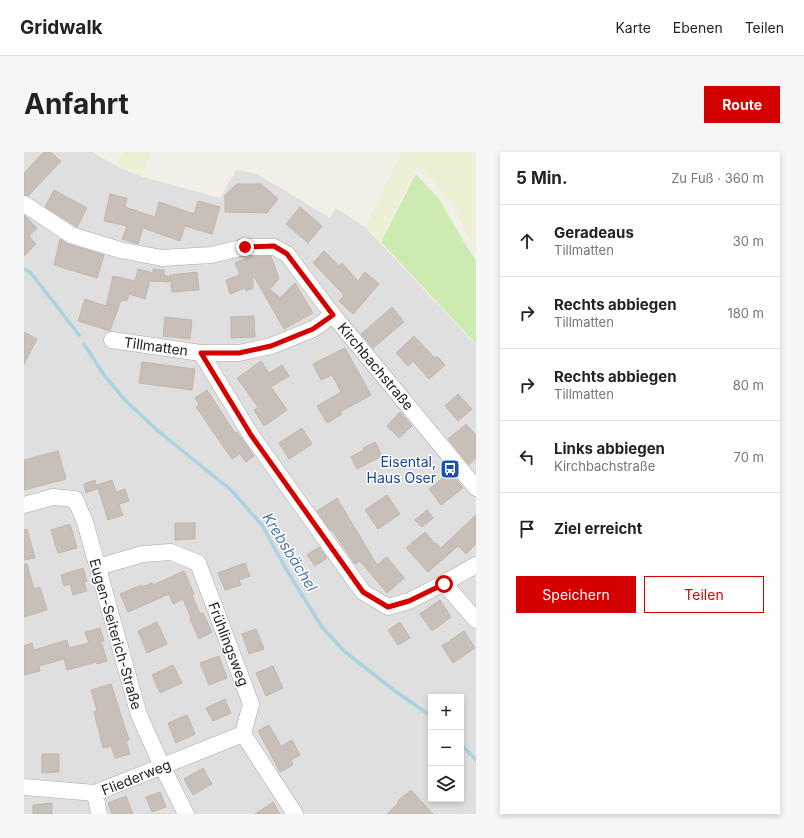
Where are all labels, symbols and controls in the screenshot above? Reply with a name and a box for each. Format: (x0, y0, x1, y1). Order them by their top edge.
text: Gridwalk (20, 16, 103, 39)
text: Karte (615, 19, 651, 36)
text: Ebenen (673, 19, 723, 36)
text: Teilen (745, 19, 784, 36)
button: Route (704, 86, 780, 123)
text: Anfahrt (24, 87, 129, 121)
text: 5 Min. (516, 168, 568, 188)
text: Zu Fuß · 360 m (671, 170, 764, 186)
text: Geradeaus (554, 223, 634, 242)
icon: ahead (516, 230, 538, 252)
text: 30 m (733, 233, 764, 249)
route end (236, 238, 254, 256)
text: Tillmatten (554, 242, 614, 258)
text: Rechts abbiegen (554, 295, 676, 314)
icon: right (516, 302, 538, 324)
text: 180 m (727, 305, 764, 321)
text: Tillmatten (554, 314, 614, 330)
street label: Kirchbachstraße (334, 319, 418, 413)
street label: Tillmatten (123, 333, 189, 359)
text: Rechts abbiegen (554, 367, 676, 386)
icon: right (516, 374, 538, 396)
text: 80 m (733, 377, 764, 393)
text: Tillmatten (554, 386, 614, 402)
text: Links abbiegen (554, 439, 665, 458)
icon: left (516, 446, 538, 468)
text: 70 m (734, 449, 764, 465)
place label: Eisental, Haus Oser (367, 453, 436, 486)
bus stop icon: Eisental, Haus Oser (439, 458, 461, 480)
text: Kirchbachstraße (554, 458, 655, 474)
water label: Krebsbächel (258, 509, 322, 595)
icon: arrive (516, 518, 538, 540)
text: Ziel erreicht (554, 519, 642, 538)
street label: Eugen-Seiterich-Straße (86, 556, 146, 712)
route start (435, 575, 453, 593)
button: Speichern (516, 576, 636, 613)
button: Teilen (644, 576, 764, 613)
street label: Frühlingsweg (205, 600, 253, 688)
map controls (428, 694, 464, 802)
button: + (428, 694, 464, 730)
button: − (428, 730, 464, 766)
street label: Fliederweg (99, 755, 173, 799)
button: layers (428, 766, 464, 802)

